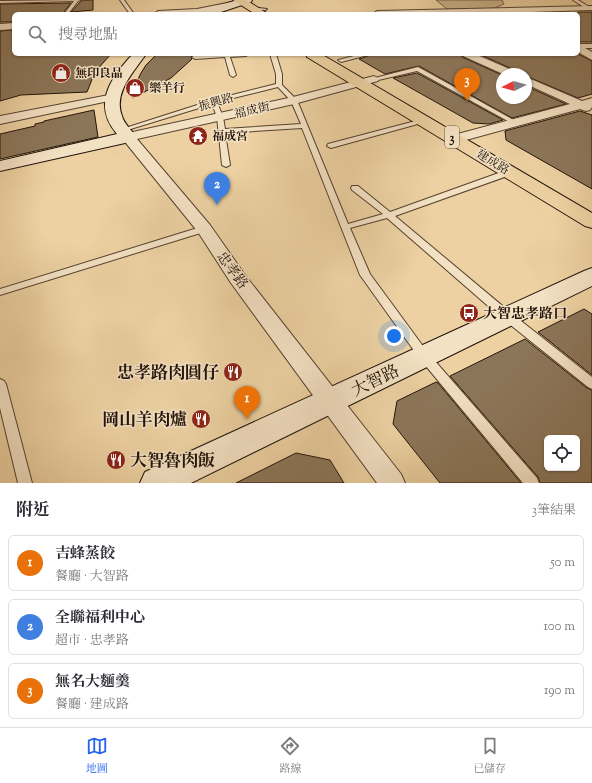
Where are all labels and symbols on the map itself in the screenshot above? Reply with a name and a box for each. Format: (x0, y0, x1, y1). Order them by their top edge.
shop icon: 無印良品 (50, 62, 72, 84)
place label: 無印良品 (75, 65, 123, 83)
pin: 3 (454, 68, 480, 101)
north arrow (496, 68, 532, 104)
shop icon: 樂羊行 (124, 77, 146, 99)
place label: 樂羊行 (149, 80, 185, 98)
street label: 振興路 (196, 89, 236, 117)
street label: 福成街 (233, 98, 273, 124)
temple icon: 福成宮 (187, 125, 209, 147)
road number: 3 (445, 126, 459, 148)
place label: 福成宮 (212, 128, 248, 146)
street label: 建成路 (472, 146, 513, 180)
pin: 2 (204, 172, 230, 205)
street label: 忠孝路 (211, 248, 252, 294)
bus stop icon: 大智忠孝路口 (458, 302, 480, 324)
place label: 大智忠孝路口 (483, 305, 567, 325)
your location (384, 326, 404, 346)
street label: 大智路 (348, 360, 404, 404)
restaurant icon: 忠孝路肉圓仔 (222, 361, 244, 383)
place label: 忠孝路肉圓仔 (117, 362, 219, 386)
pin: 1 (234, 386, 260, 419)
restaurant icon: 岡山羊肉爐 (190, 408, 212, 430)
place label: 岡山羊肉爐 (102, 409, 187, 433)
restaurant icon: 大智魯肉飯 (105, 449, 127, 471)
place label: 大智魯肉飯 (130, 450, 215, 474)

